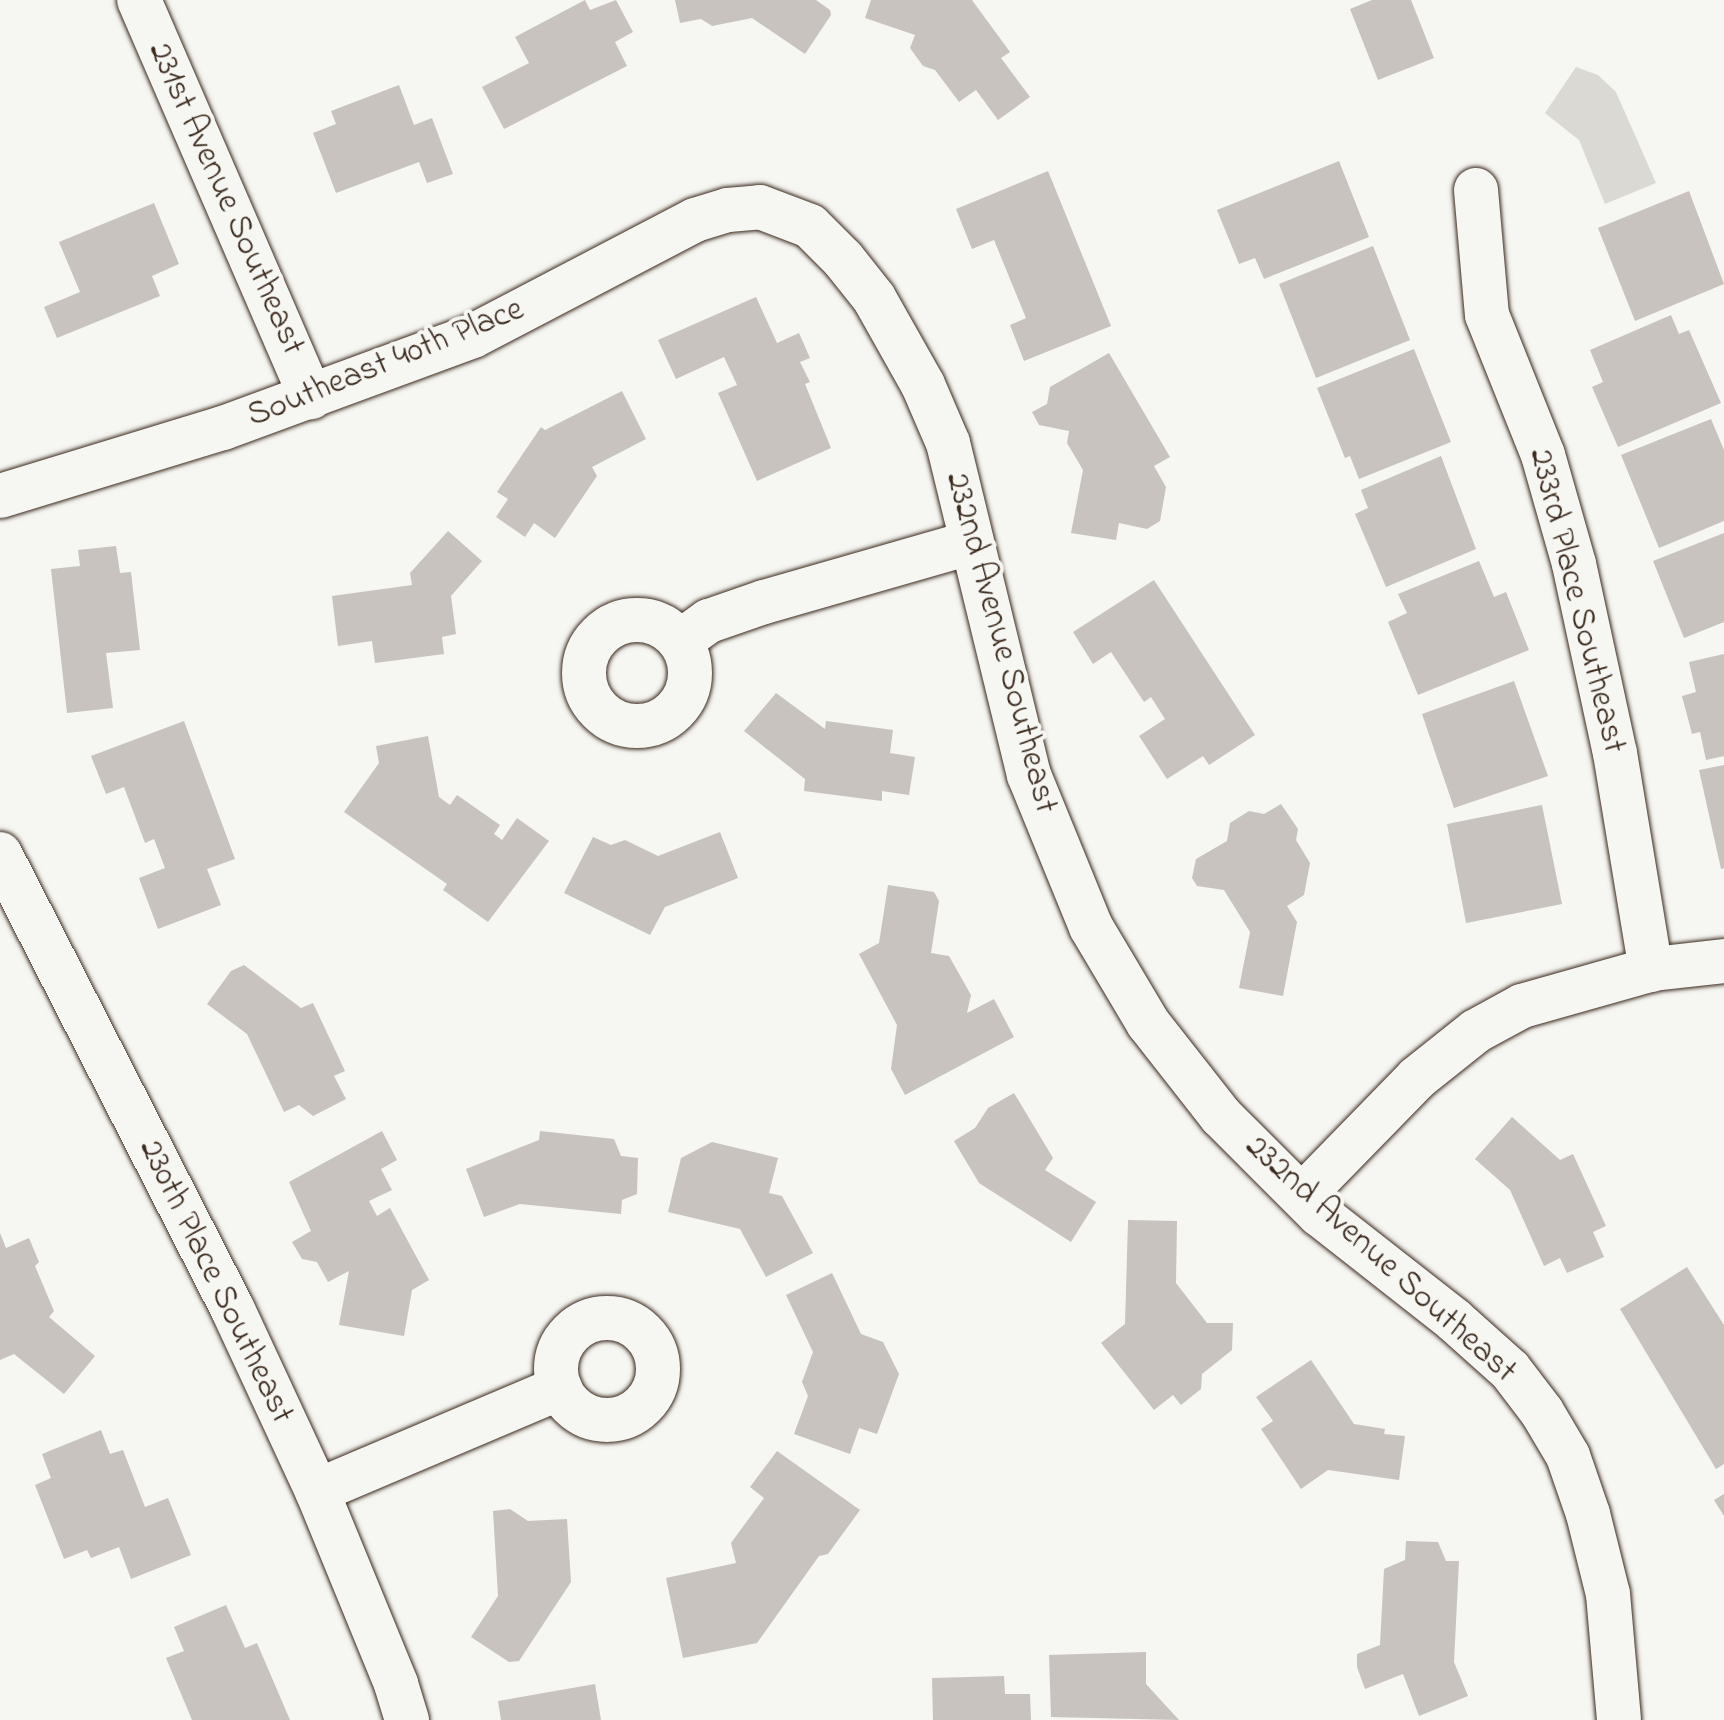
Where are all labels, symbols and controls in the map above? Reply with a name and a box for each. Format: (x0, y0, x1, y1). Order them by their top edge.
street label: 231st Avenue Southeast (138, 36, 312, 362)
street label: Southeast 40th Place (242, 290, 530, 438)
street label: 233rd Place Southeast (1518, 444, 1634, 758)
street label: 232nd Avenue Southeast (935, 468, 1065, 818)
street label: 232nd Avenue Southeast (1236, 1127, 1524, 1393)
street label: 230th Place Southeast (128, 1133, 302, 1431)

